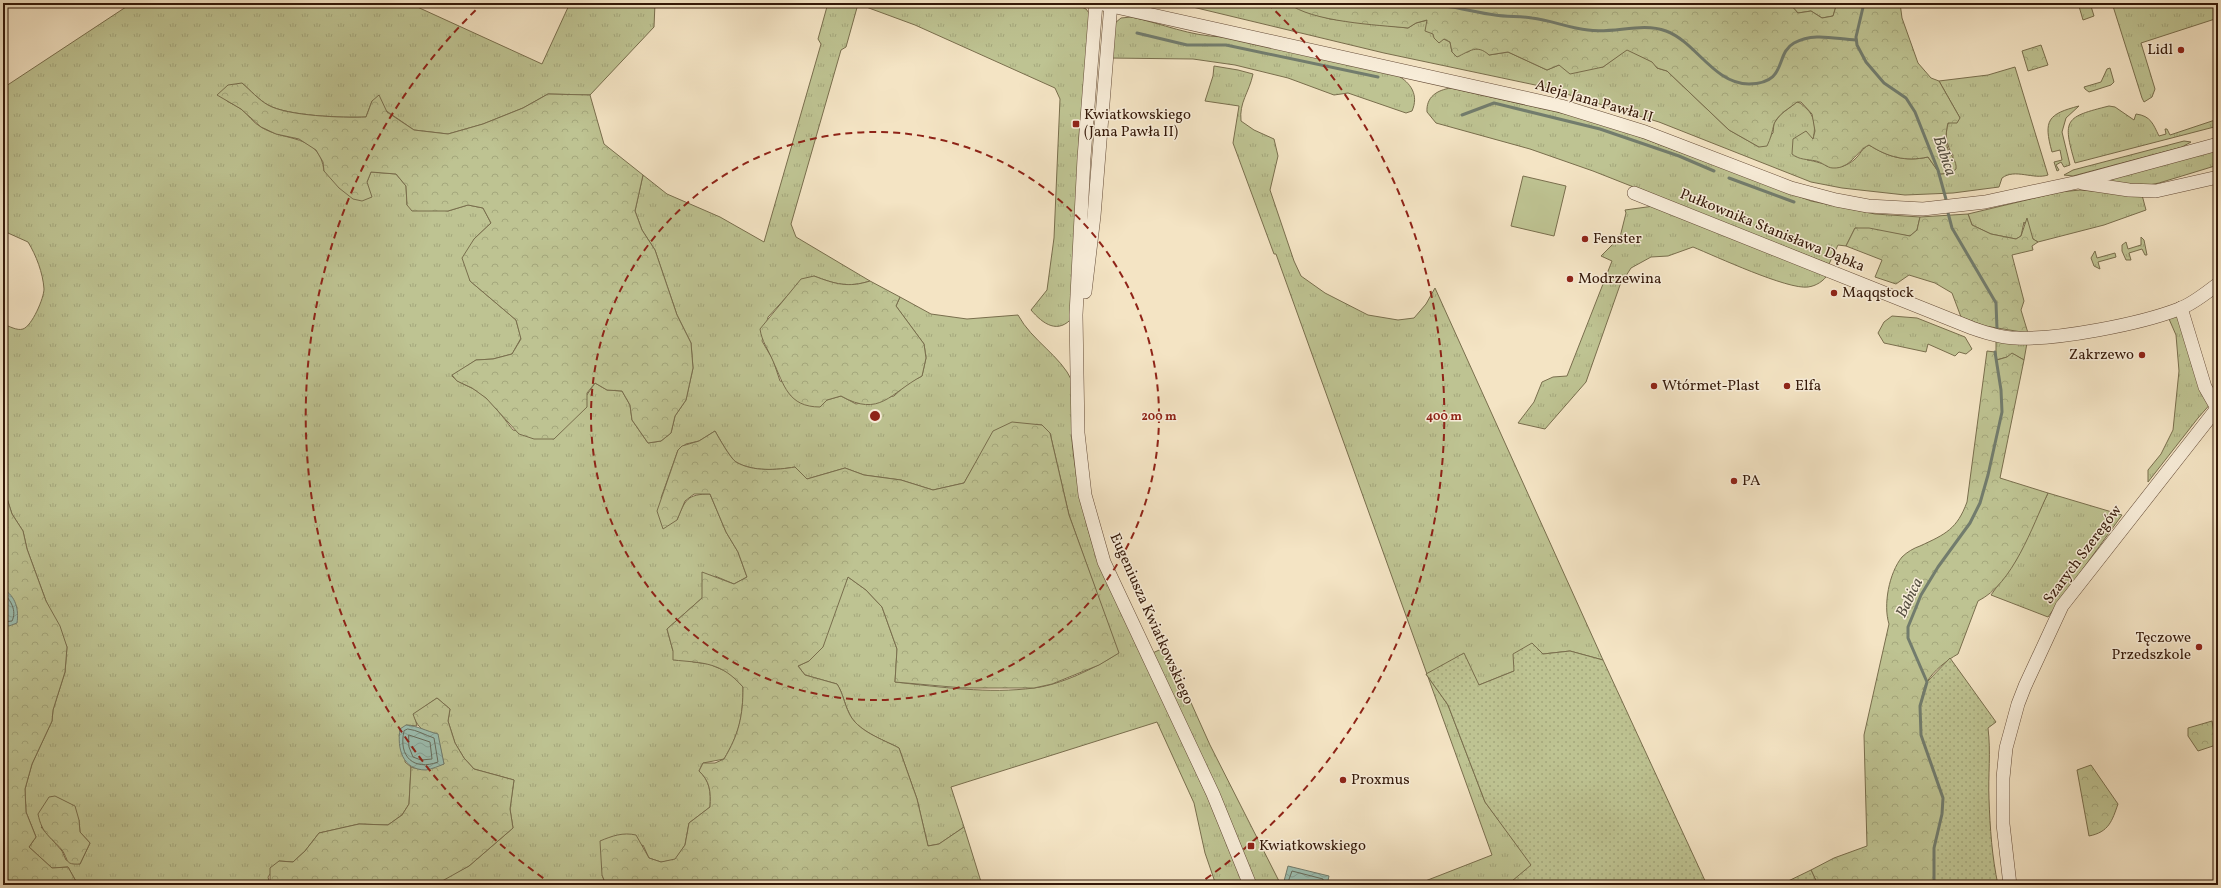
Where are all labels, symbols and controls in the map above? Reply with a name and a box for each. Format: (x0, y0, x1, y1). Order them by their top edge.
place label: Lidl (2147, 40, 2173, 61)
marker: Lidl (2176, 45, 2186, 55)
street label: Aleja Jana Pawła II (1533, 75, 1655, 129)
place label: Kwiatkowskiego (Jana Pawła II) (1084, 105, 1191, 143)
marker: Kwiatkowskiego (Jana Pawła II) (1071, 119, 1081, 129)
water label: Babica (1927, 133, 1961, 180)
street label: Pułkownika Stanisława Dąbka (1676, 184, 1868, 278)
place label: Fenster (1593, 229, 1642, 250)
marker: Fenster (1580, 234, 1590, 244)
place label: Modrzewina (1578, 269, 1661, 290)
marker: Modrzewina (1565, 274, 1575, 284)
place label: Maqqstock (1842, 283, 1914, 304)
marker: Maqqstock (1829, 288, 1839, 298)
place label: Zakrzewo (2069, 345, 2134, 366)
marker: Zakrzewo (2137, 350, 2147, 360)
place label: Wtórmet-Plast (1662, 376, 1760, 397)
place label: Elfa (1795, 376, 1821, 397)
marker: Wtórmet-Plast (1649, 381, 1659, 391)
marker: Elfa (1782, 381, 1792, 391)
centre of rings (868, 409, 882, 423)
text: 200 m (1141, 409, 1177, 425)
text: 400 m (1426, 409, 1462, 425)
place label: PA (1742, 471, 1761, 492)
marker: PA (1729, 476, 1739, 486)
street label: Szarych Szeregów (2039, 501, 2127, 609)
street label: Eugeniusza Kwiatkowskiego (1104, 530, 1198, 708)
water label: Babica (1891, 574, 1929, 622)
place label: Tęczowe Przedszkole (2112, 628, 2191, 666)
marker: Tęczowe Przedszkole (2194, 642, 2204, 652)
place label: Proxmus (1351, 770, 1410, 791)
marker: Proxmus (1338, 775, 1348, 785)
place label: Kwiatkowskiego (1259, 836, 1366, 857)
marker: Kwiatkowskiego (1246, 841, 1256, 851)

